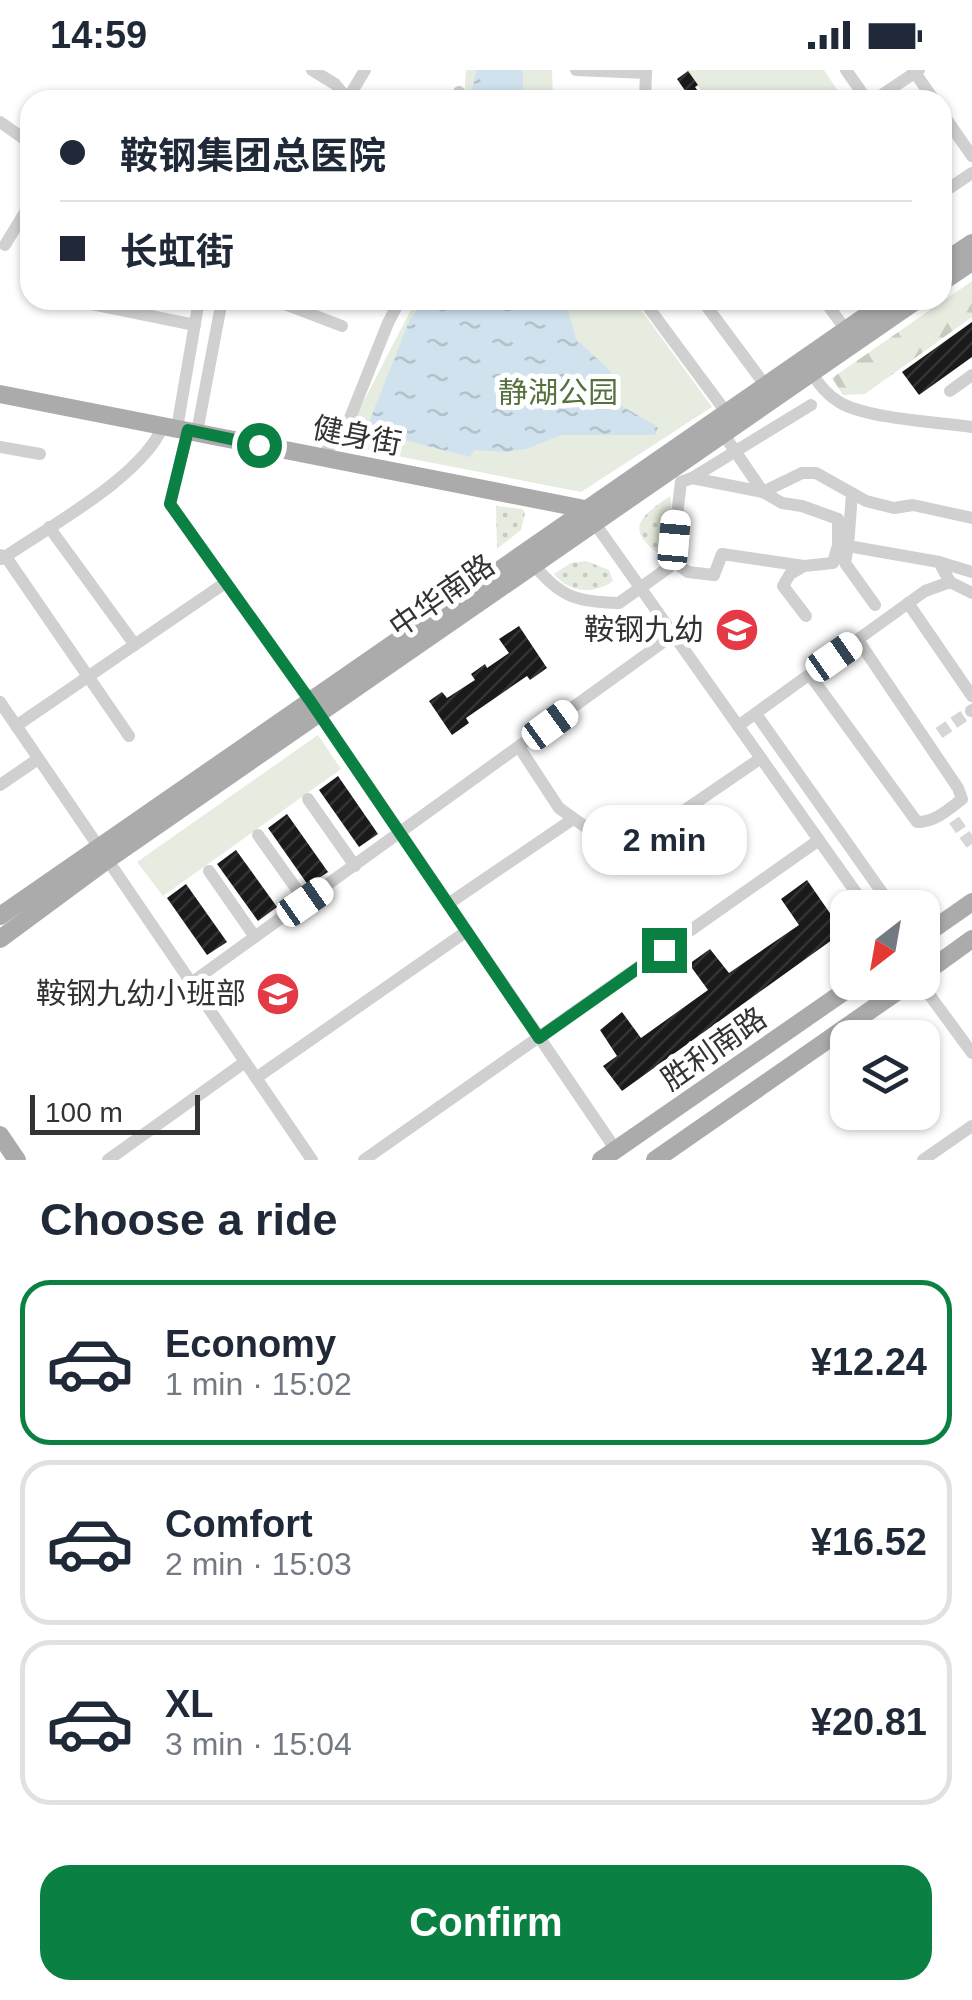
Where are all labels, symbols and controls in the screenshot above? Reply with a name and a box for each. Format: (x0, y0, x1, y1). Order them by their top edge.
text: 14:59 (50, 14, 147, 56)
text: 鞍钢集团总医院 (120, 135, 386, 177)
text: 长虹街 (120, 231, 234, 273)
park label: 静湖公园 (498, 376, 618, 409)
street label: 健身街 (310, 411, 404, 460)
route start (237, 423, 282, 468)
car (656, 509, 692, 571)
street label: 中华南路 (383, 548, 500, 644)
school or university icon: 鞍钢九幼 (714, 607, 760, 653)
place label: 鞍钢九幼 (584, 613, 704, 646)
car (801, 628, 867, 686)
car (517, 695, 583, 755)
callout: 2 min (582, 805, 746, 875)
text: 2 min (623, 822, 706, 858)
car (272, 873, 338, 931)
north arrow (830, 890, 940, 1000)
map controls (830, 890, 940, 1130)
route end (642, 928, 687, 973)
school or university icon: 鞍钢九幼小班部 (255, 971, 301, 1017)
place label: 鞍钢九幼小班部 (36, 977, 246, 1010)
street label: 胜利南路 (655, 1001, 772, 1097)
button: layers (830, 1020, 940, 1130)
scale bar (30, 1090, 200, 1134)
text: 100 m (45, 1097, 123, 1128)
text: Choose a ride (40, 1194, 338, 1245)
icon: car (45, 1318, 135, 1408)
text: Economy (165, 1323, 336, 1365)
text: ¥12.24 (811, 1341, 927, 1383)
text: 1 min · 15:02 (165, 1366, 352, 1402)
icon: car (45, 1498, 135, 1588)
text: Comfort (165, 1503, 313, 1545)
text: ¥16.52 (811, 1521, 927, 1563)
text: 2 min · 15:03 (165, 1546, 352, 1582)
icon: car (45, 1678, 135, 1768)
text: XL (165, 1683, 214, 1725)
text: ¥20.81 (811, 1701, 927, 1743)
text: 3 min · 15:04 (165, 1726, 352, 1762)
button: Confirm (40, 1865, 932, 1980)

